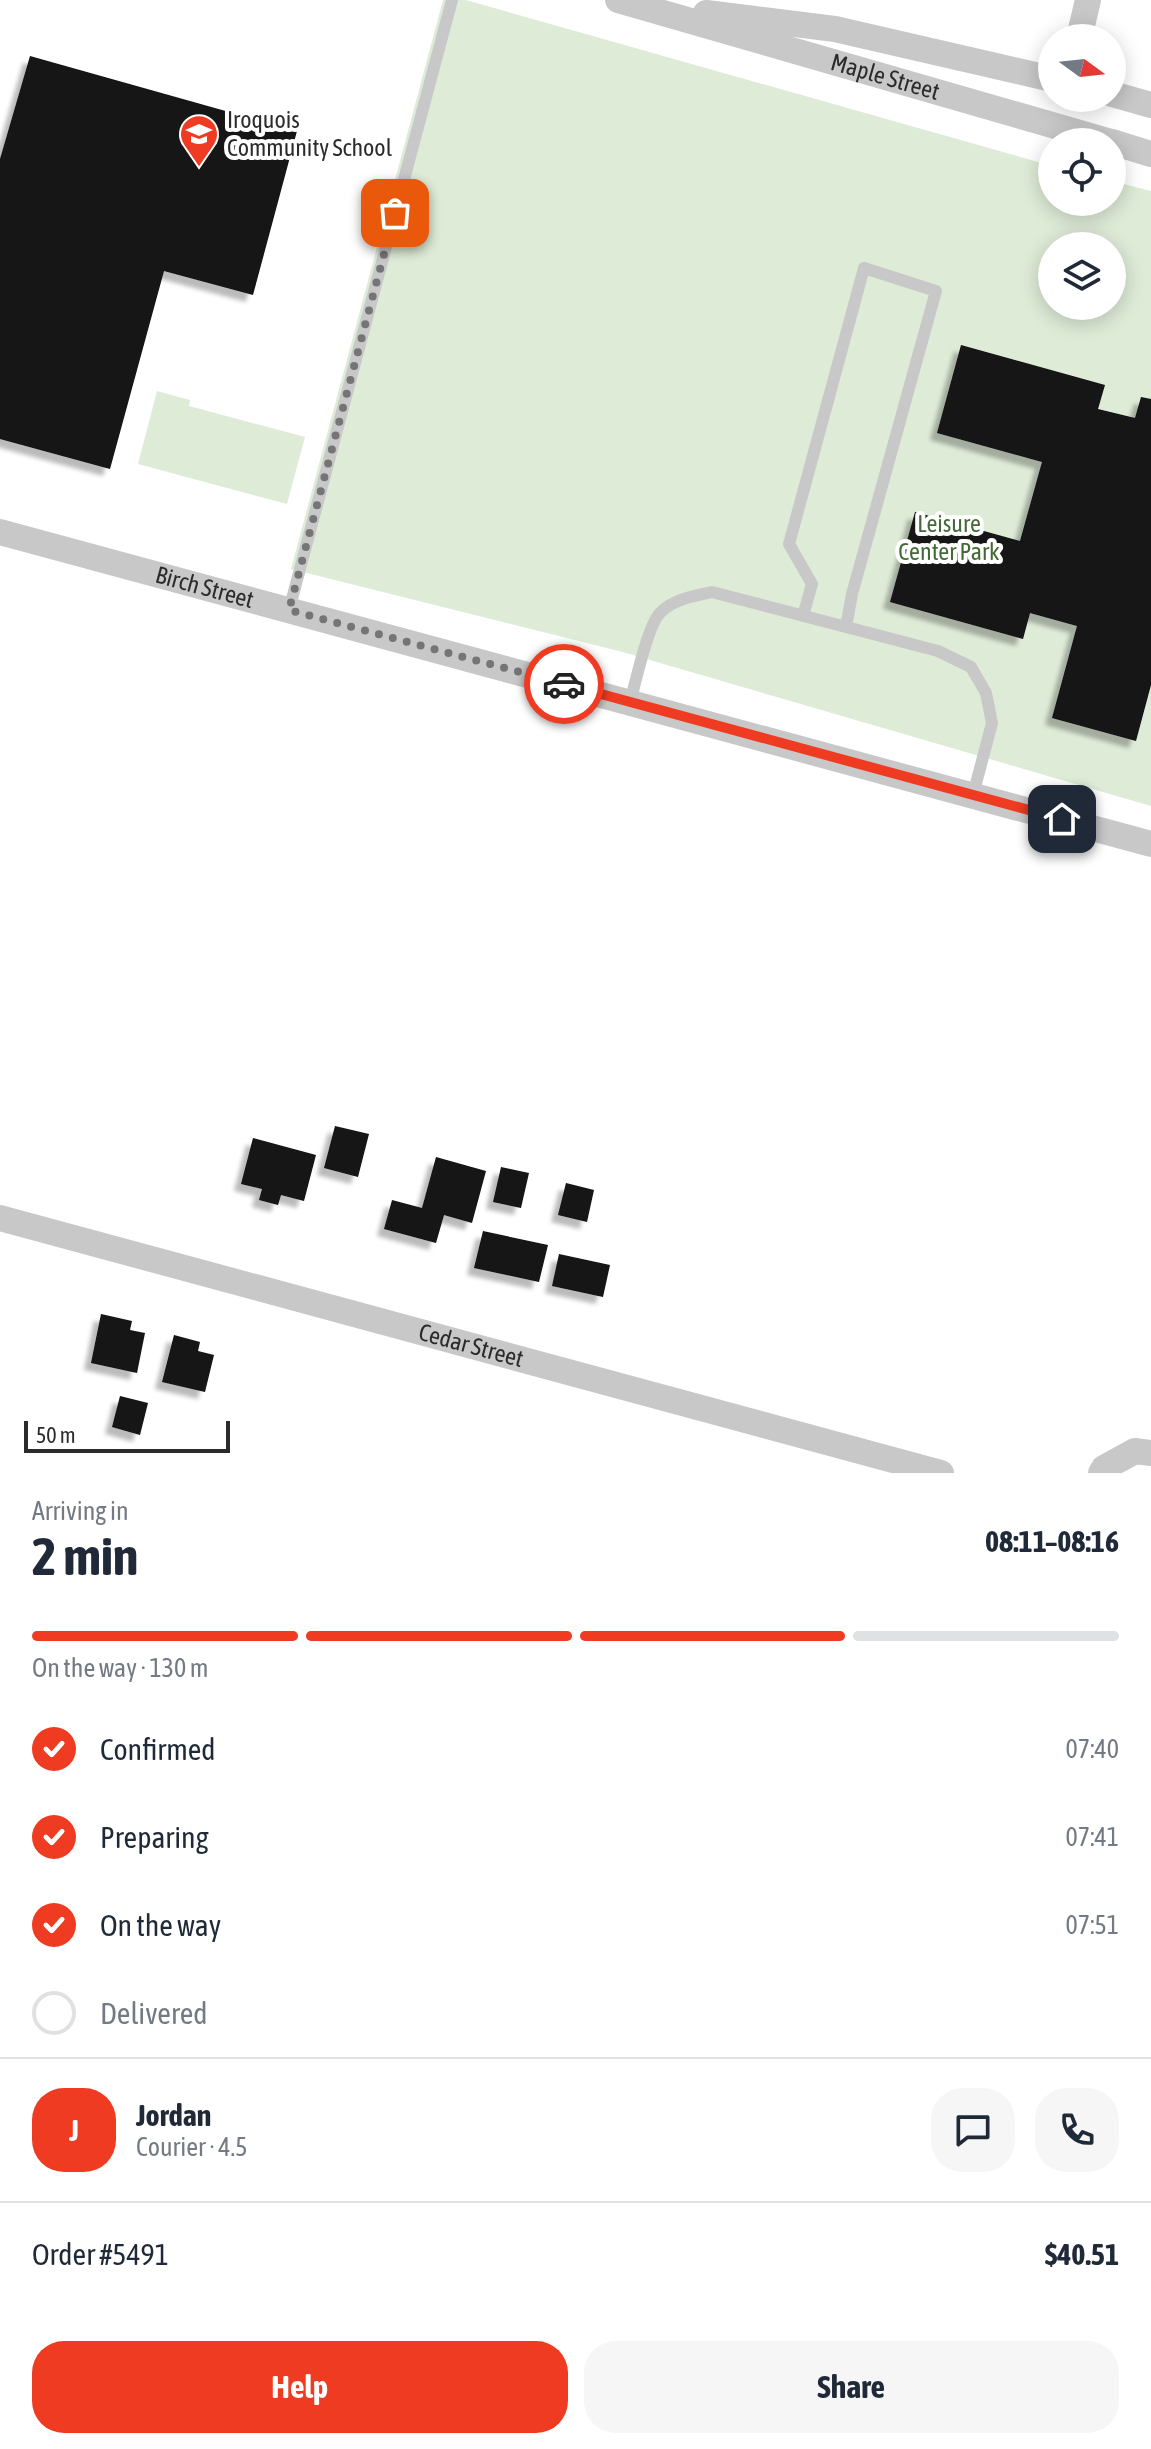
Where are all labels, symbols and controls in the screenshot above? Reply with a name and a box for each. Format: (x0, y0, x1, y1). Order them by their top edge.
north arrow (1038, 24, 1126, 112)
map controls (1038, 24, 1126, 320)
street label: Maple Street (828, 48, 943, 105)
place label: Iroquois Community School (227, 106, 393, 161)
school or university icon: Iroquois Community School (178, 113, 220, 168)
button: locate (1038, 128, 1126, 216)
pin (361, 179, 429, 247)
icon: bag (373, 191, 417, 235)
button: layers (1038, 232, 1126, 320)
park label: Leisure Center Park (898, 510, 1000, 565)
street label: Birch Street (153, 561, 257, 613)
courier (524, 644, 604, 724)
icon: car (542, 662, 586, 706)
pin (1028, 785, 1096, 853)
icon: home (1040, 797, 1084, 841)
street label: Cedar Street (416, 1318, 527, 1372)
scale bar (24, 1417, 230, 1453)
text: 50 m (36, 1422, 76, 1448)
text: Arriving in (32, 1496, 129, 1526)
text: 08:11–08:16 (985, 1524, 1119, 1558)
text: 2 min (32, 1526, 138, 1586)
text: On the way · 130 m (32, 1653, 209, 1683)
icon: check (32, 1727, 76, 1771)
text: Confirmed (100, 1732, 215, 1766)
text: 07:40 (1065, 1734, 1119, 1764)
icon: check (32, 1815, 76, 1859)
text: Preparing (100, 1820, 209, 1854)
text: 07:41 (1065, 1822, 1119, 1852)
icon: check (32, 1903, 76, 1947)
text: On the way (100, 1908, 221, 1942)
text: 07:51 (1065, 1910, 1119, 1940)
text: Delivered (100, 1996, 208, 2030)
button: chat (931, 2088, 1015, 2172)
button: phone (1035, 2088, 1119, 2172)
text: Jordan (136, 2098, 211, 2132)
text: J (69, 2113, 79, 2147)
text: Courier · 4.5 (136, 2132, 247, 2162)
text: Order #5491 (32, 2237, 169, 2271)
text: $40.51 (1045, 2237, 1119, 2271)
button: Help (32, 2341, 568, 2433)
button: Share (584, 2341, 1119, 2433)

